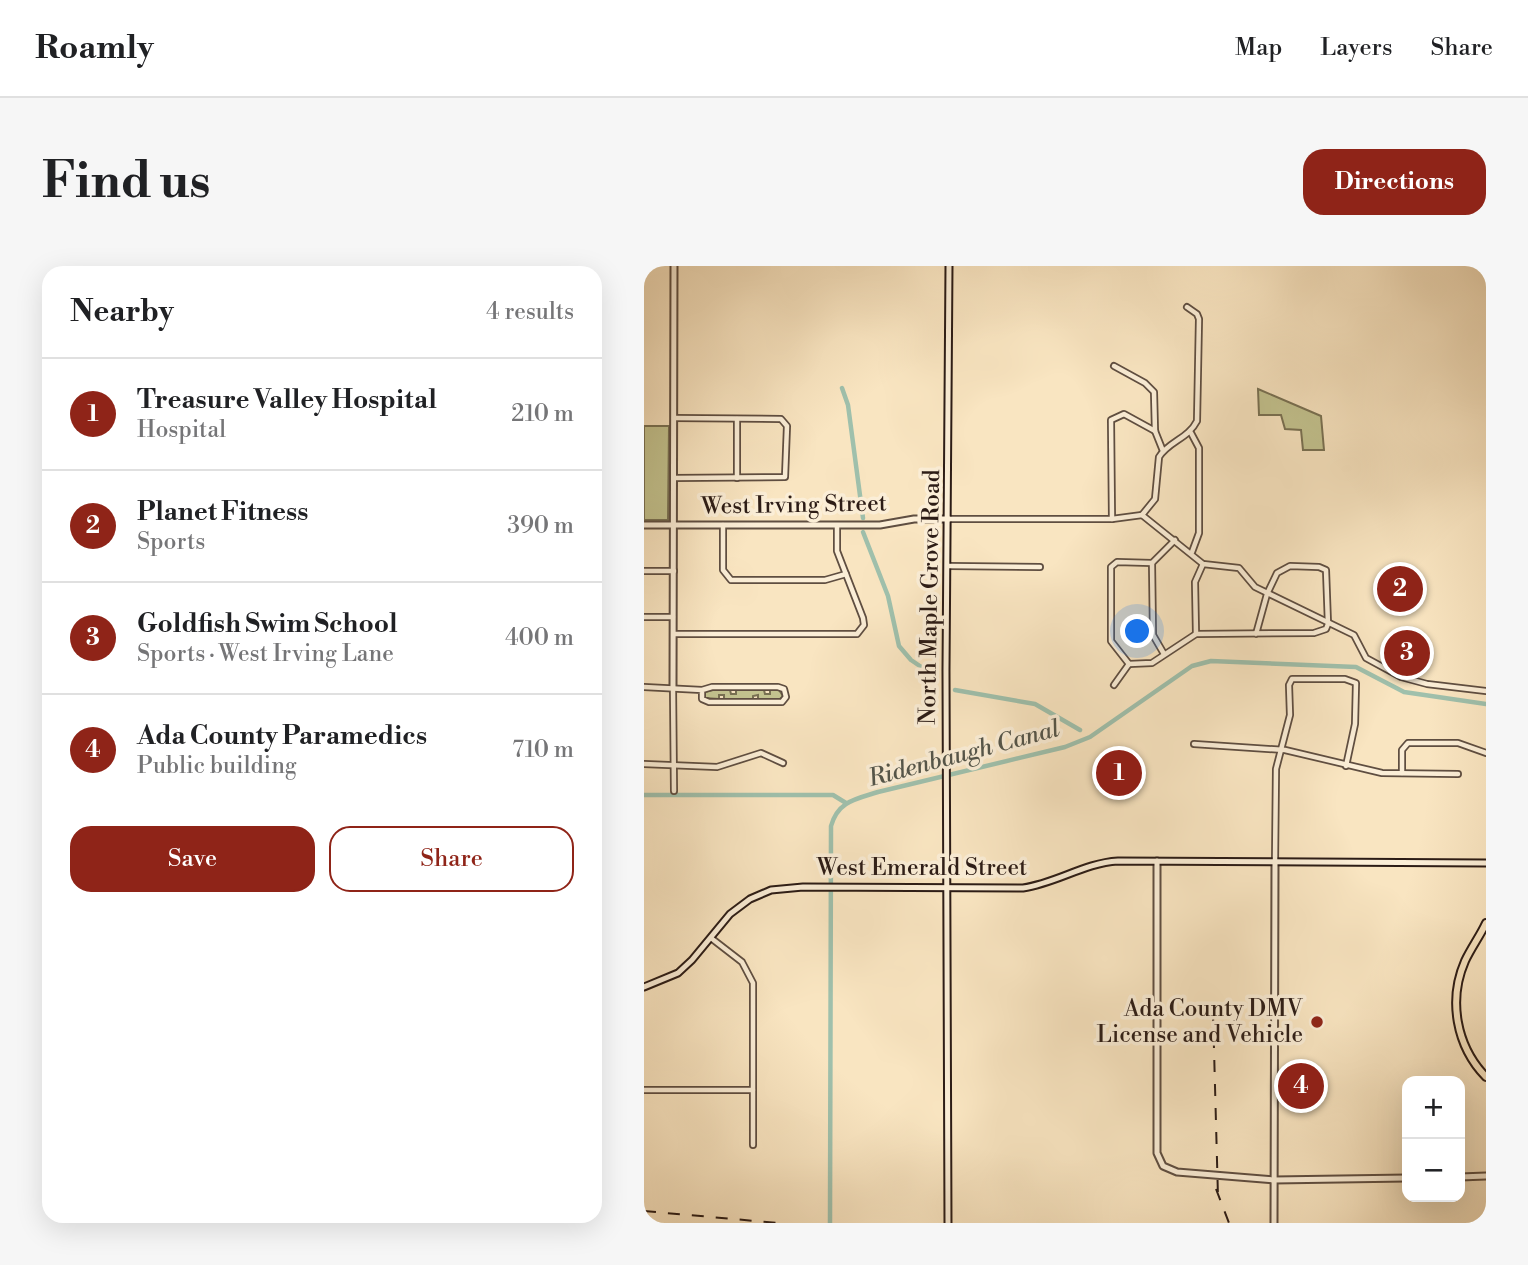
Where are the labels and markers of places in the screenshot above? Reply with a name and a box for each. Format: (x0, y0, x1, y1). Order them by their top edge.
pin: 2 (1377, 563, 1423, 615)
pin: 3 (1384, 627, 1430, 679)
pin: 1 (1096, 747, 1142, 799)
place label: Ada County DMV License and Vehicle (1096, 995, 1304, 1049)
marker: Ada County DMV License and Vehicle (1309, 1014, 1325, 1030)
pin: 4 (1278, 1060, 1324, 1112)

